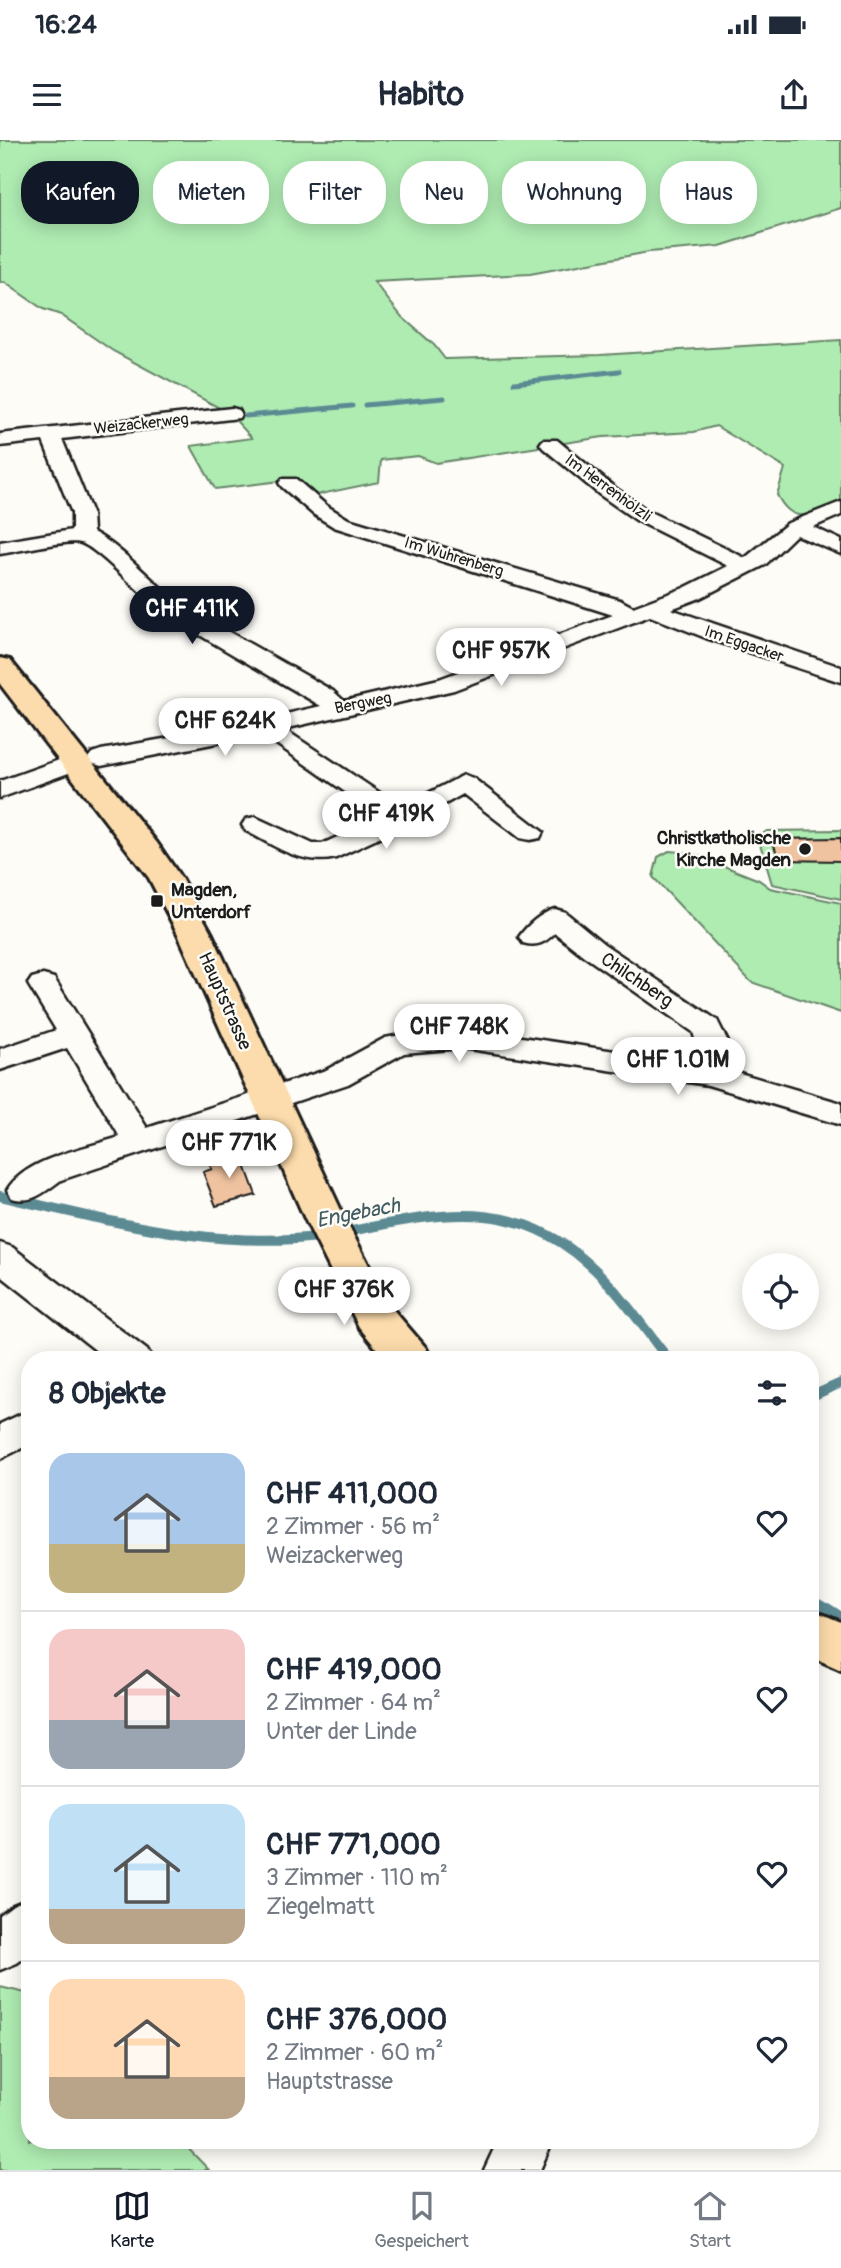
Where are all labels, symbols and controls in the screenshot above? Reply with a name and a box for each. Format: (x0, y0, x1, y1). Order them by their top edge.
text: 16:24 (35, 9, 97, 41)
text: Habito (377, 75, 464, 115)
icon: menu (28, 76, 66, 114)
icon: share (775, 76, 813, 114)
chip: Kaufen (21, 161, 139, 224)
chip: Mieten (153, 161, 269, 224)
chip: Filter (283, 161, 386, 224)
chip: Neu (400, 161, 488, 224)
chip: Wohnung (502, 161, 646, 224)
chip: Haus (660, 161, 757, 224)
street label: Weizackerweg (93, 409, 189, 439)
street label: Im Herrenhölzli (561, 450, 655, 526)
street label: Im Wuhrenberg (402, 532, 506, 582)
pin: CHF 411K (120, 587, 264, 646)
text: CHF 411K (146, 594, 238, 623)
street label: Im Eggacker (702, 621, 787, 667)
pin: CHF 957K (429, 629, 573, 688)
text: CHF 957K (452, 636, 550, 665)
street label: Bergweg (333, 688, 393, 718)
pin: CHF 624K (153, 698, 297, 758)
text: CHF 624K (174, 706, 276, 735)
pin: CHF 419K (314, 792, 458, 851)
text: CHF 419K (338, 799, 434, 828)
place label: Christkatholische Kirche Magden (657, 826, 792, 872)
marker: Christkatholische Kirche Magden (797, 841, 813, 857)
place label: Magden, Unterdorf (171, 878, 251, 924)
marker: Magden, Unterdorf (149, 893, 165, 909)
street label: Chilchberg (596, 947, 678, 1013)
street label: Hauptstrasse (193, 948, 258, 1054)
pin: CHF 748K (387, 1004, 531, 1064)
text: CHF 748K (410, 1012, 508, 1041)
pin: CHF 1.01M (598, 1038, 758, 1097)
text: CHF 1.01M (627, 1045, 729, 1074)
pin: CHF 771K (157, 1121, 301, 1180)
text: CHF 771K (182, 1128, 276, 1157)
water label: Engebach (314, 1191, 403, 1234)
map controls (742, 1253, 819, 1330)
button: locate (742, 1253, 819, 1330)
pin: CHF 376K (272, 1268, 416, 1327)
text: CHF 376K (294, 1275, 394, 1304)
icon: filters (753, 1374, 791, 1412)
text: 8 Objekte (49, 1375, 166, 1412)
text: CHF 411,000 (266, 1475, 438, 1512)
icon: home (105, 1481, 189, 1565)
icon: heart (753, 1504, 791, 1542)
text: 2 Zimmer · 56 m² (266, 1512, 440, 1541)
text: Weizackerweg (266, 1541, 403, 1570)
text: CHF 419,000 (266, 1651, 442, 1688)
icon: home (105, 1657, 189, 1741)
icon: heart (753, 1680, 791, 1718)
text: 2 Zimmer · 64 m² (266, 1688, 441, 1717)
text: Unter der Linde (266, 1717, 417, 1746)
text: CHF 771,000 (266, 1826, 441, 1863)
icon: home (105, 1832, 189, 1916)
icon: heart (753, 1855, 791, 1893)
text: 3 Zimmer · 110 m² (266, 1863, 448, 1892)
text: Ziegelmatt (266, 1892, 374, 1921)
text: CHF 376,000 (266, 2001, 447, 2038)
icon: home (105, 2007, 189, 2091)
icon: heart (753, 2030, 791, 2068)
text: 2 Zimmer · 60 m² (266, 2038, 443, 2067)
text: Hauptstrasse (266, 2067, 393, 2096)
tab: Karte (110, 2187, 154, 2253)
tab: Gespeichert (374, 2187, 469, 2253)
tab: Start (689, 2187, 731, 2253)

